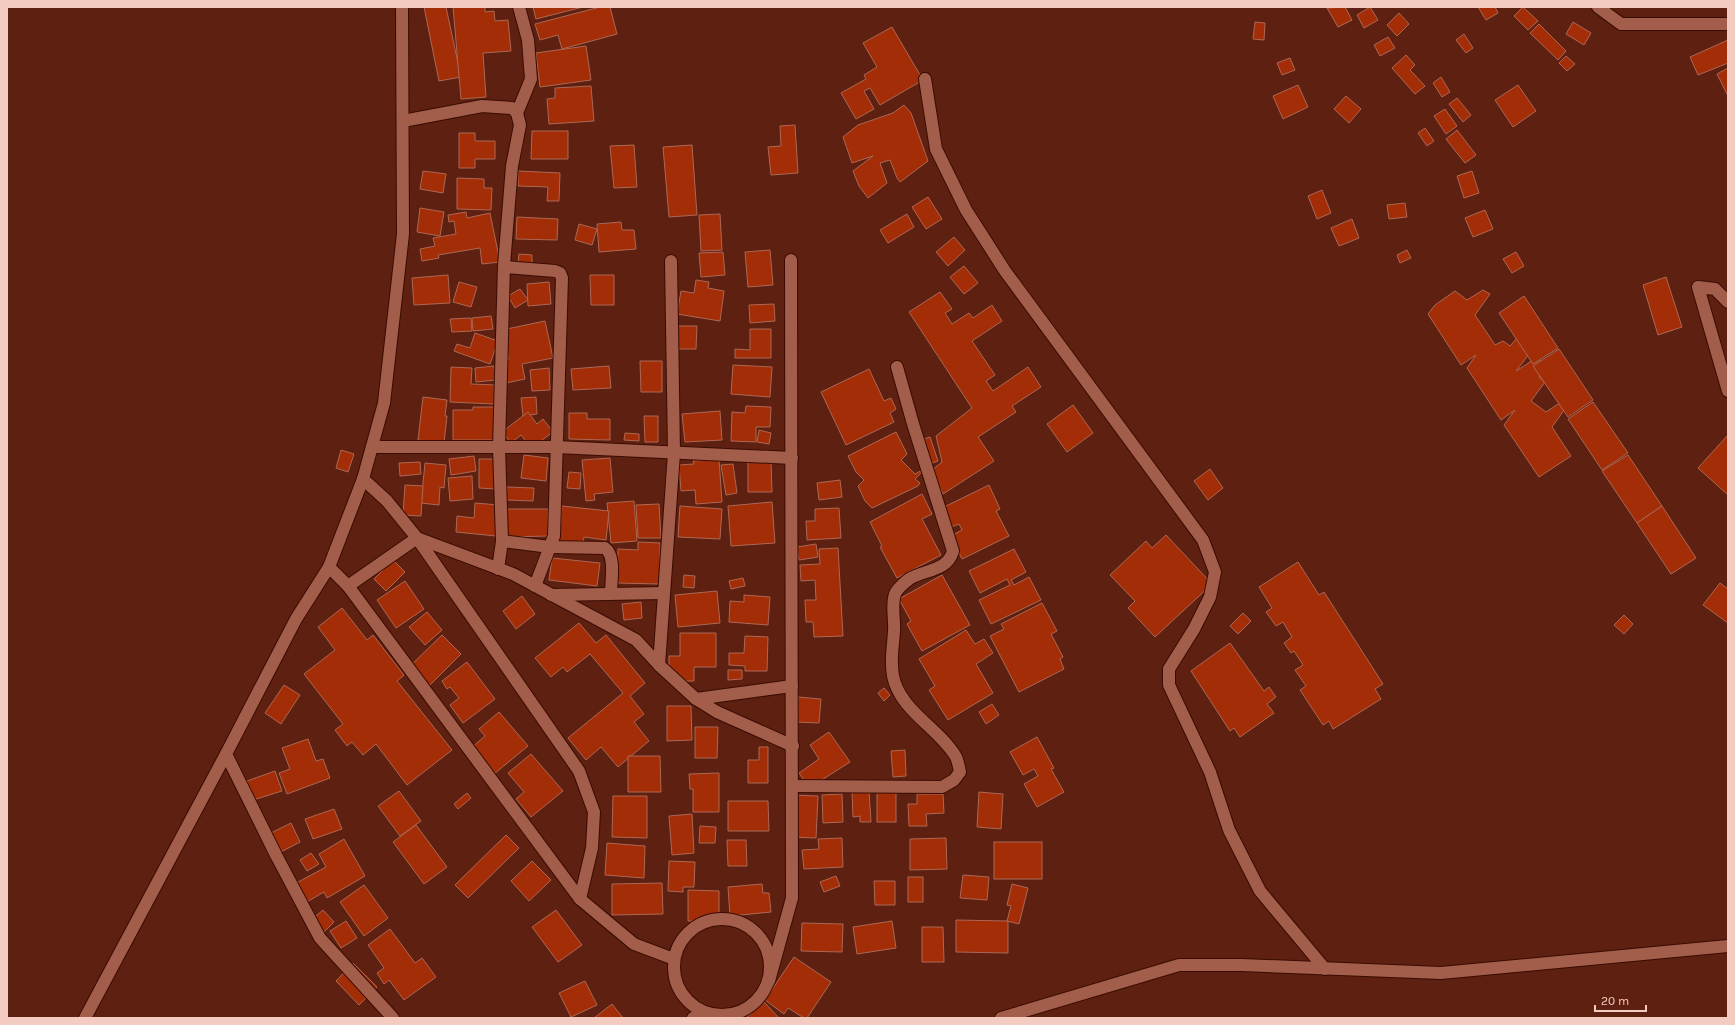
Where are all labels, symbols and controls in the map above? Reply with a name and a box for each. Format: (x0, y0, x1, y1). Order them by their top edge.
scale bar (1595, 987, 1646, 1013)
text: 20 m (1601, 994, 1629, 1008)

